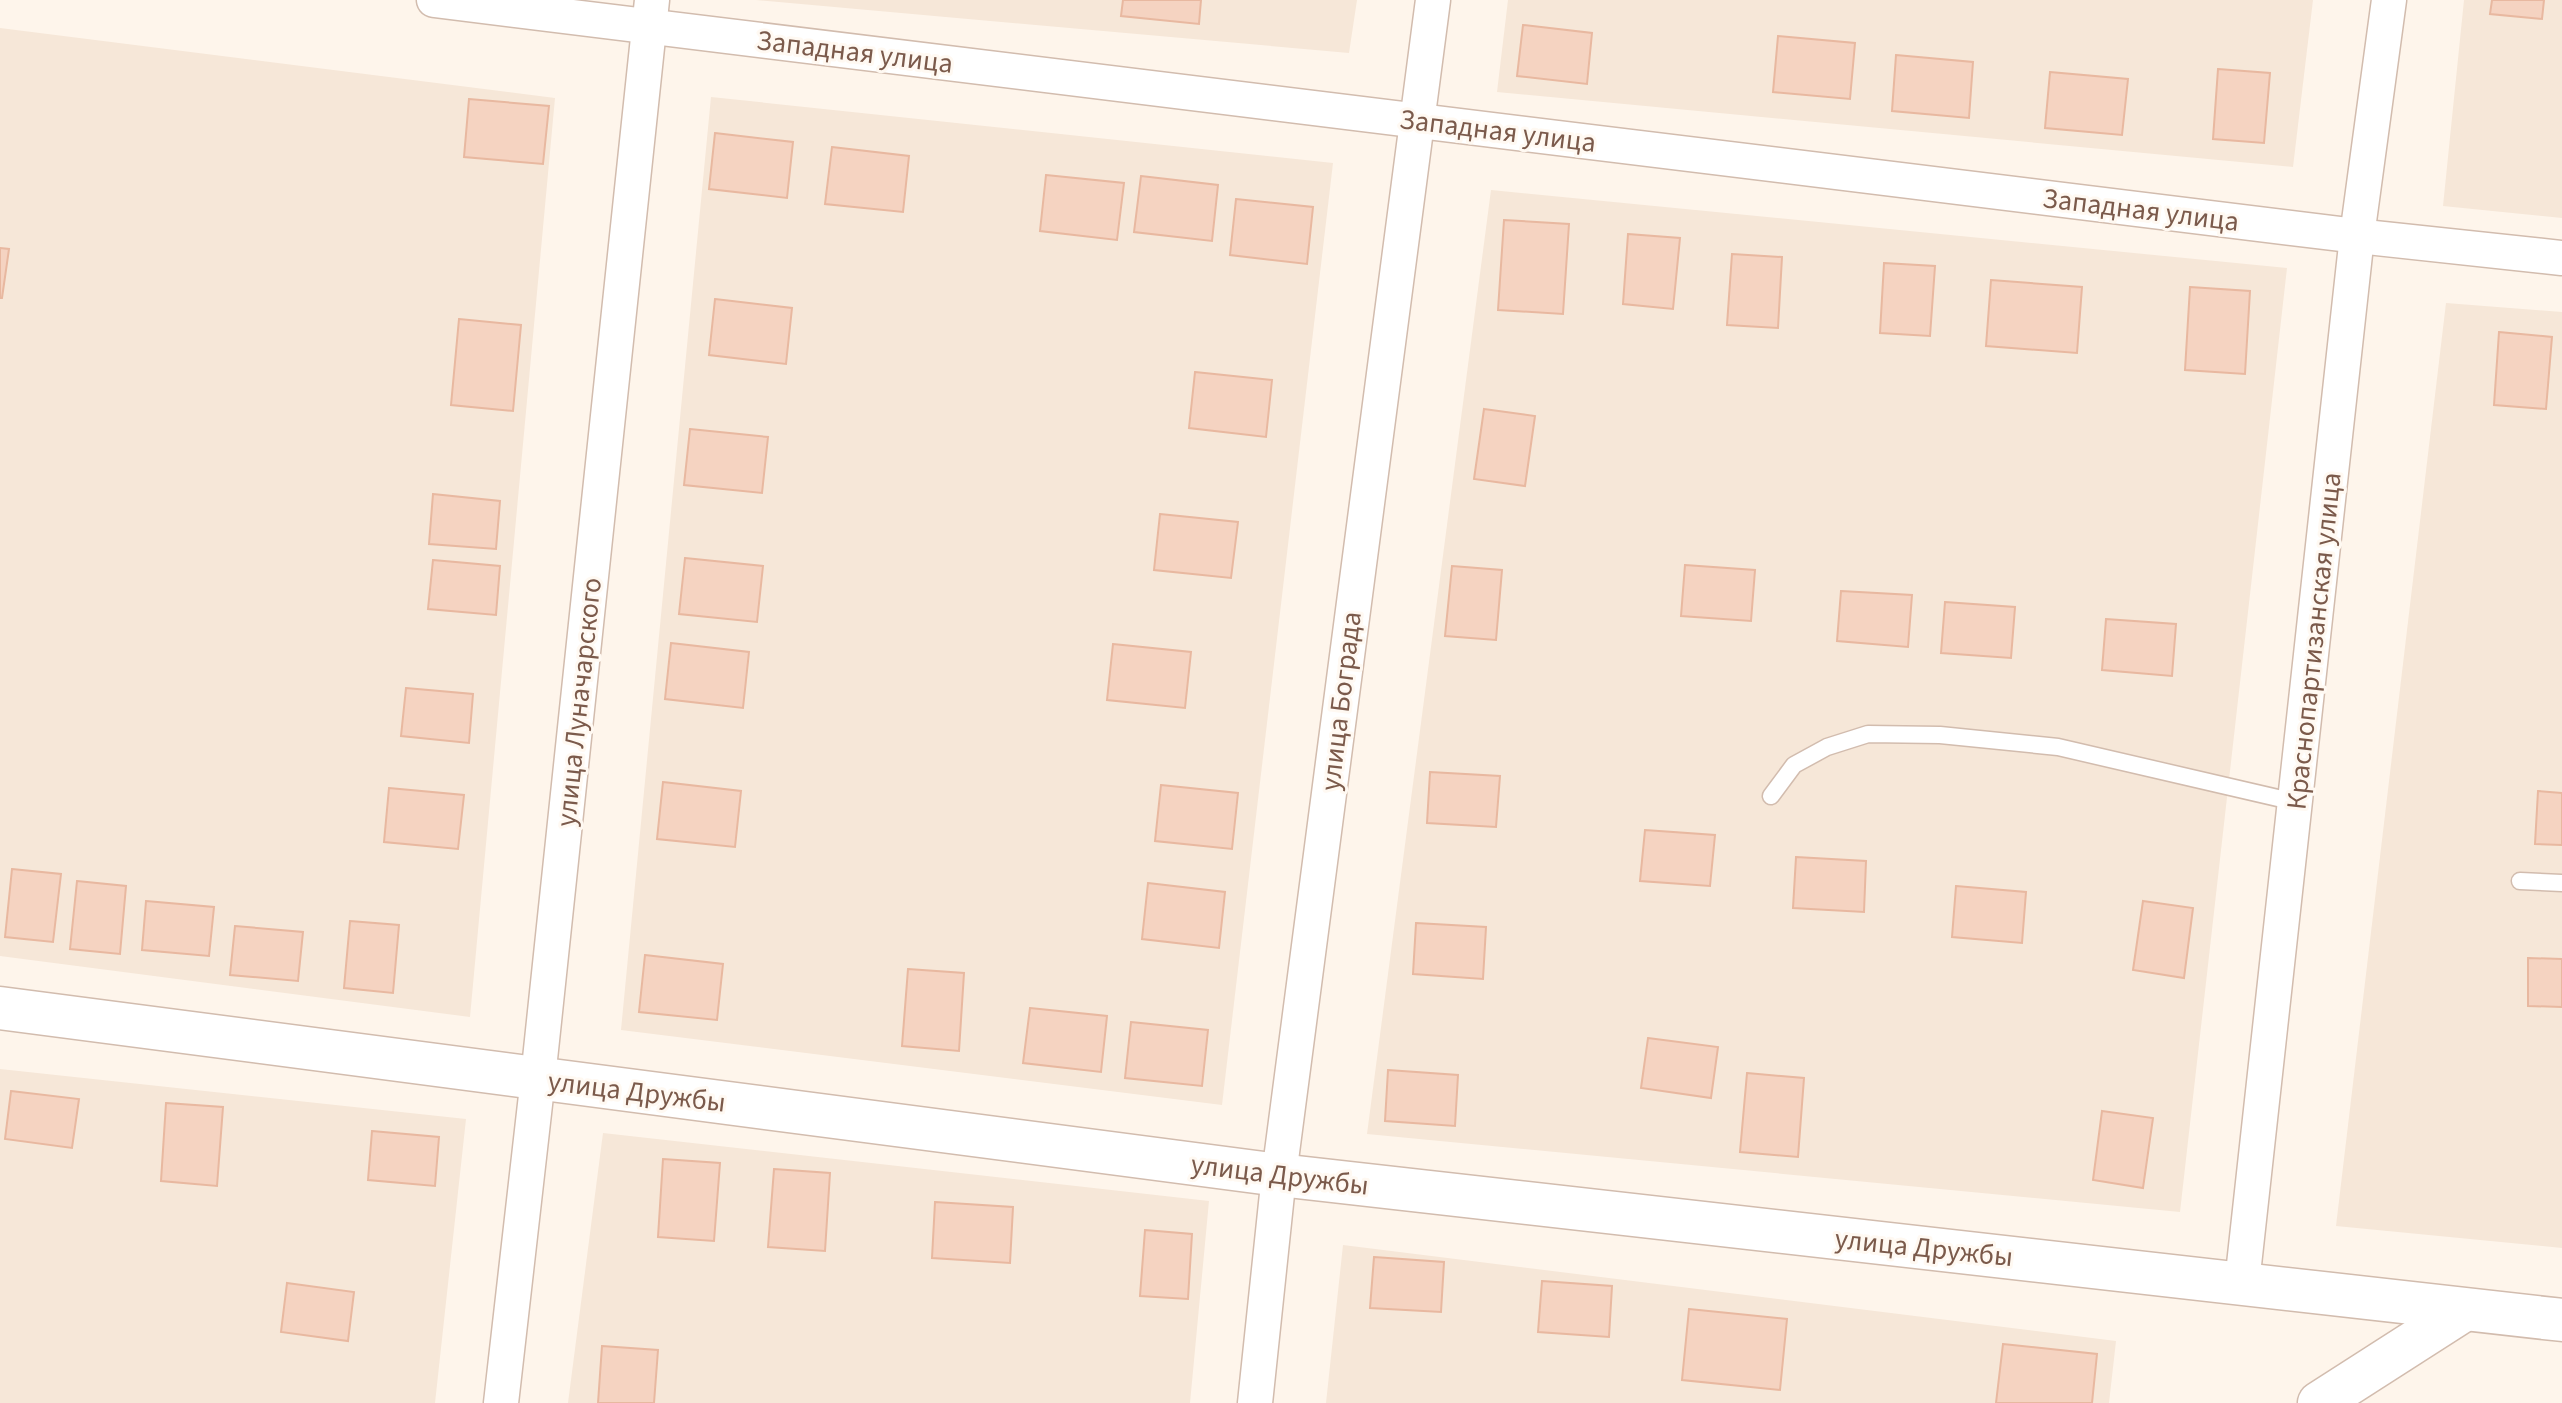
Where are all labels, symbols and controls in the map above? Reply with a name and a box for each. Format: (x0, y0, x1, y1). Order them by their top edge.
street label: Западная улица (755, 20, 955, 84)
street label: Западная улица (1398, 99, 1598, 163)
street label: Западная улица (2041, 178, 2241, 242)
street label: Краснопартизанская улица (2276, 470, 2352, 812)
street label: улица Луначарского (546, 576, 612, 829)
street label: улица Бограда (1310, 609, 1372, 793)
street label: улица Дружбы (546, 1061, 728, 1123)
street label: улица Дружбы (1189, 1144, 1371, 1206)
street label: улица Дружбы (1833, 1219, 2015, 1277)

